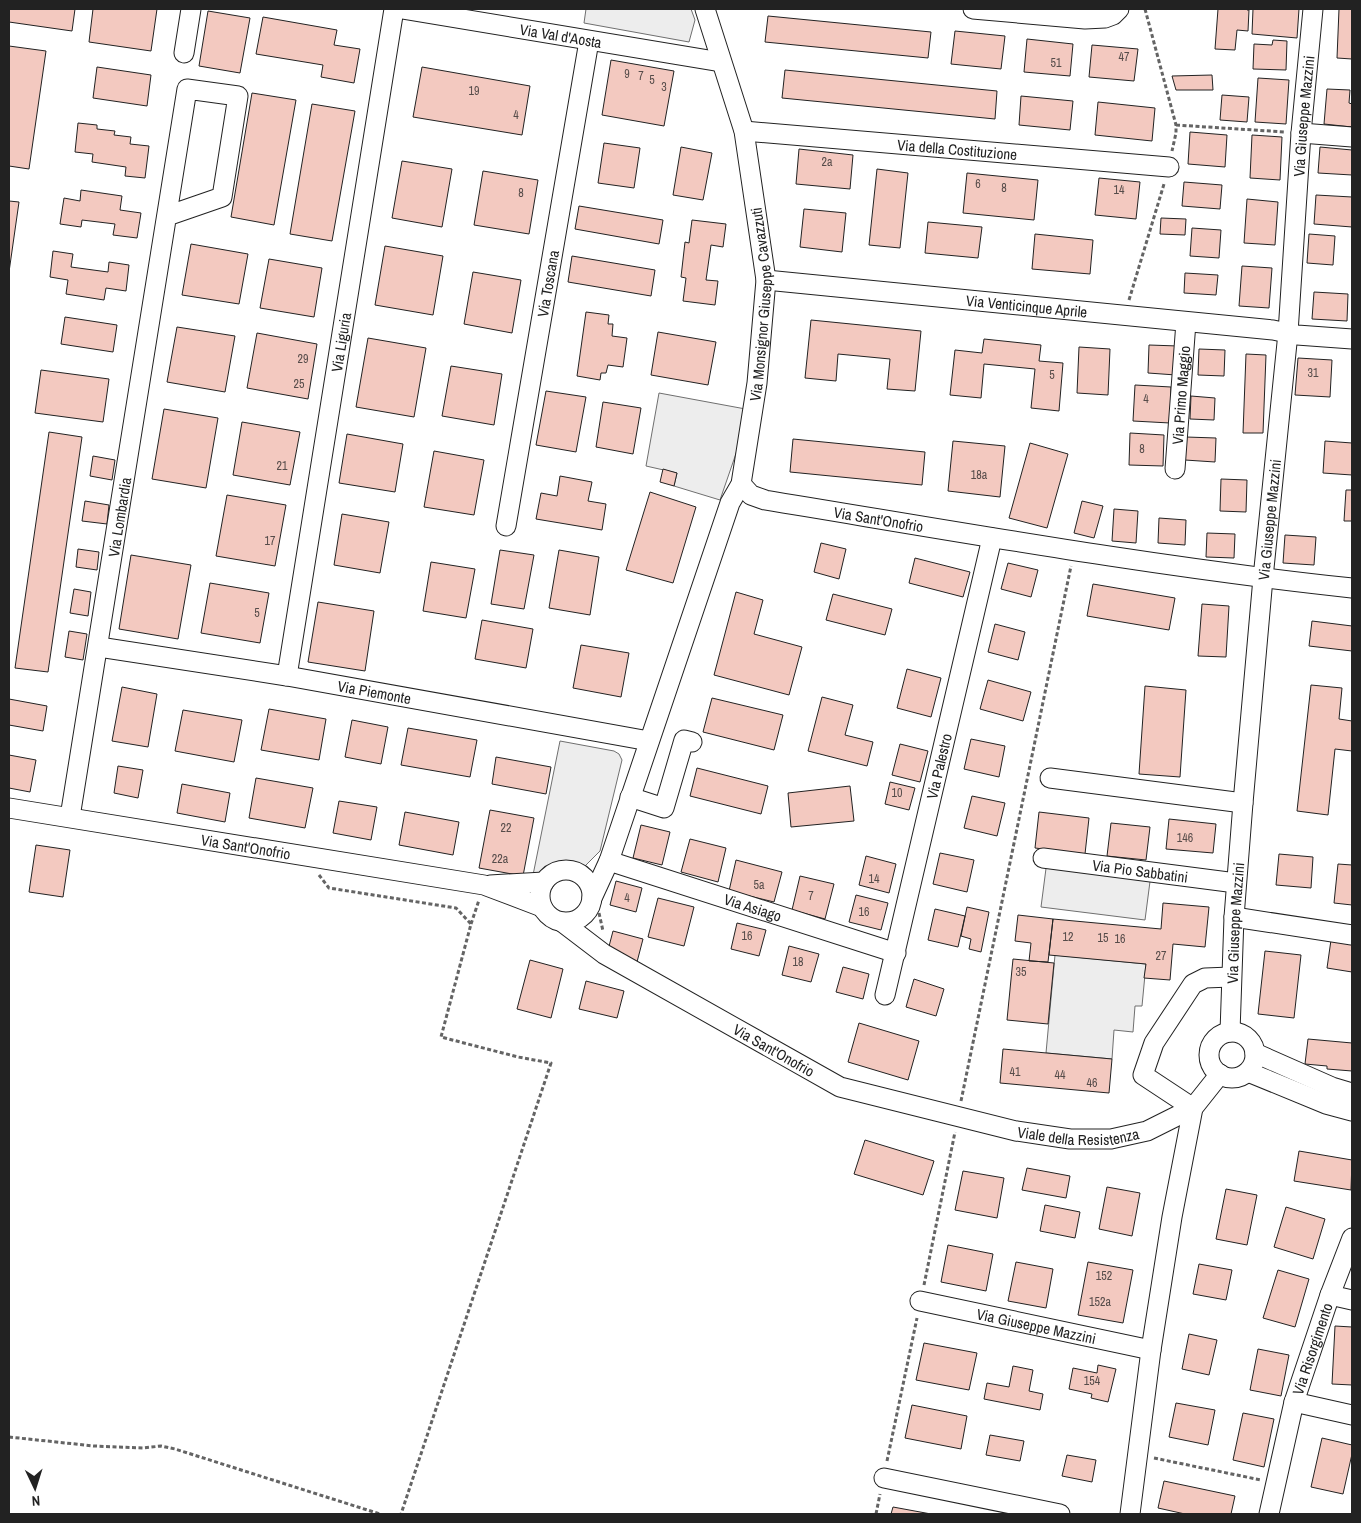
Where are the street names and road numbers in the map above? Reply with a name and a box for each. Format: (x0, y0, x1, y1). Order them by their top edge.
street label: Via Val d'Aosta (518, 18, 603, 53)
street label: Via Giuseppe Mazzini (1288, 55, 1319, 177)
street label: Via della Costituzione (896, 134, 1018, 165)
street label: Via Monsignor Giuseppe Cavazzuti (744, 206, 777, 403)
street label: Via Toscana (531, 248, 564, 318)
street label: Via Venticinque Aprile (965, 289, 1088, 322)
street label: Via Liguria (325, 311, 356, 374)
street label: Via Primo Maggio (1166, 345, 1195, 445)
street label: Via Giuseppe Mazzini (1252, 458, 1286, 581)
street label: Via Lombardia (102, 475, 136, 558)
street label: Via Sant'Onofrio (832, 501, 925, 537)
street label: Via Piemonte (336, 675, 413, 709)
street label: Via Palestro (921, 731, 956, 801)
street label: Via Sant'Onofrio (200, 829, 292, 864)
street label: Via Pio Sabbatini (1091, 854, 1189, 887)
street label: Via Giuseppe Mazzini (1221, 862, 1249, 984)
street label: Via Asiago (721, 888, 784, 926)
street label: Via Sant'Onofrio (730, 1018, 819, 1081)
street label: Viale della Resistenza (1016, 1121, 1141, 1150)
street label: Via Risorgimento (1287, 1300, 1337, 1397)
street label: Via Giuseppe Mazzini (975, 1303, 1098, 1349)

